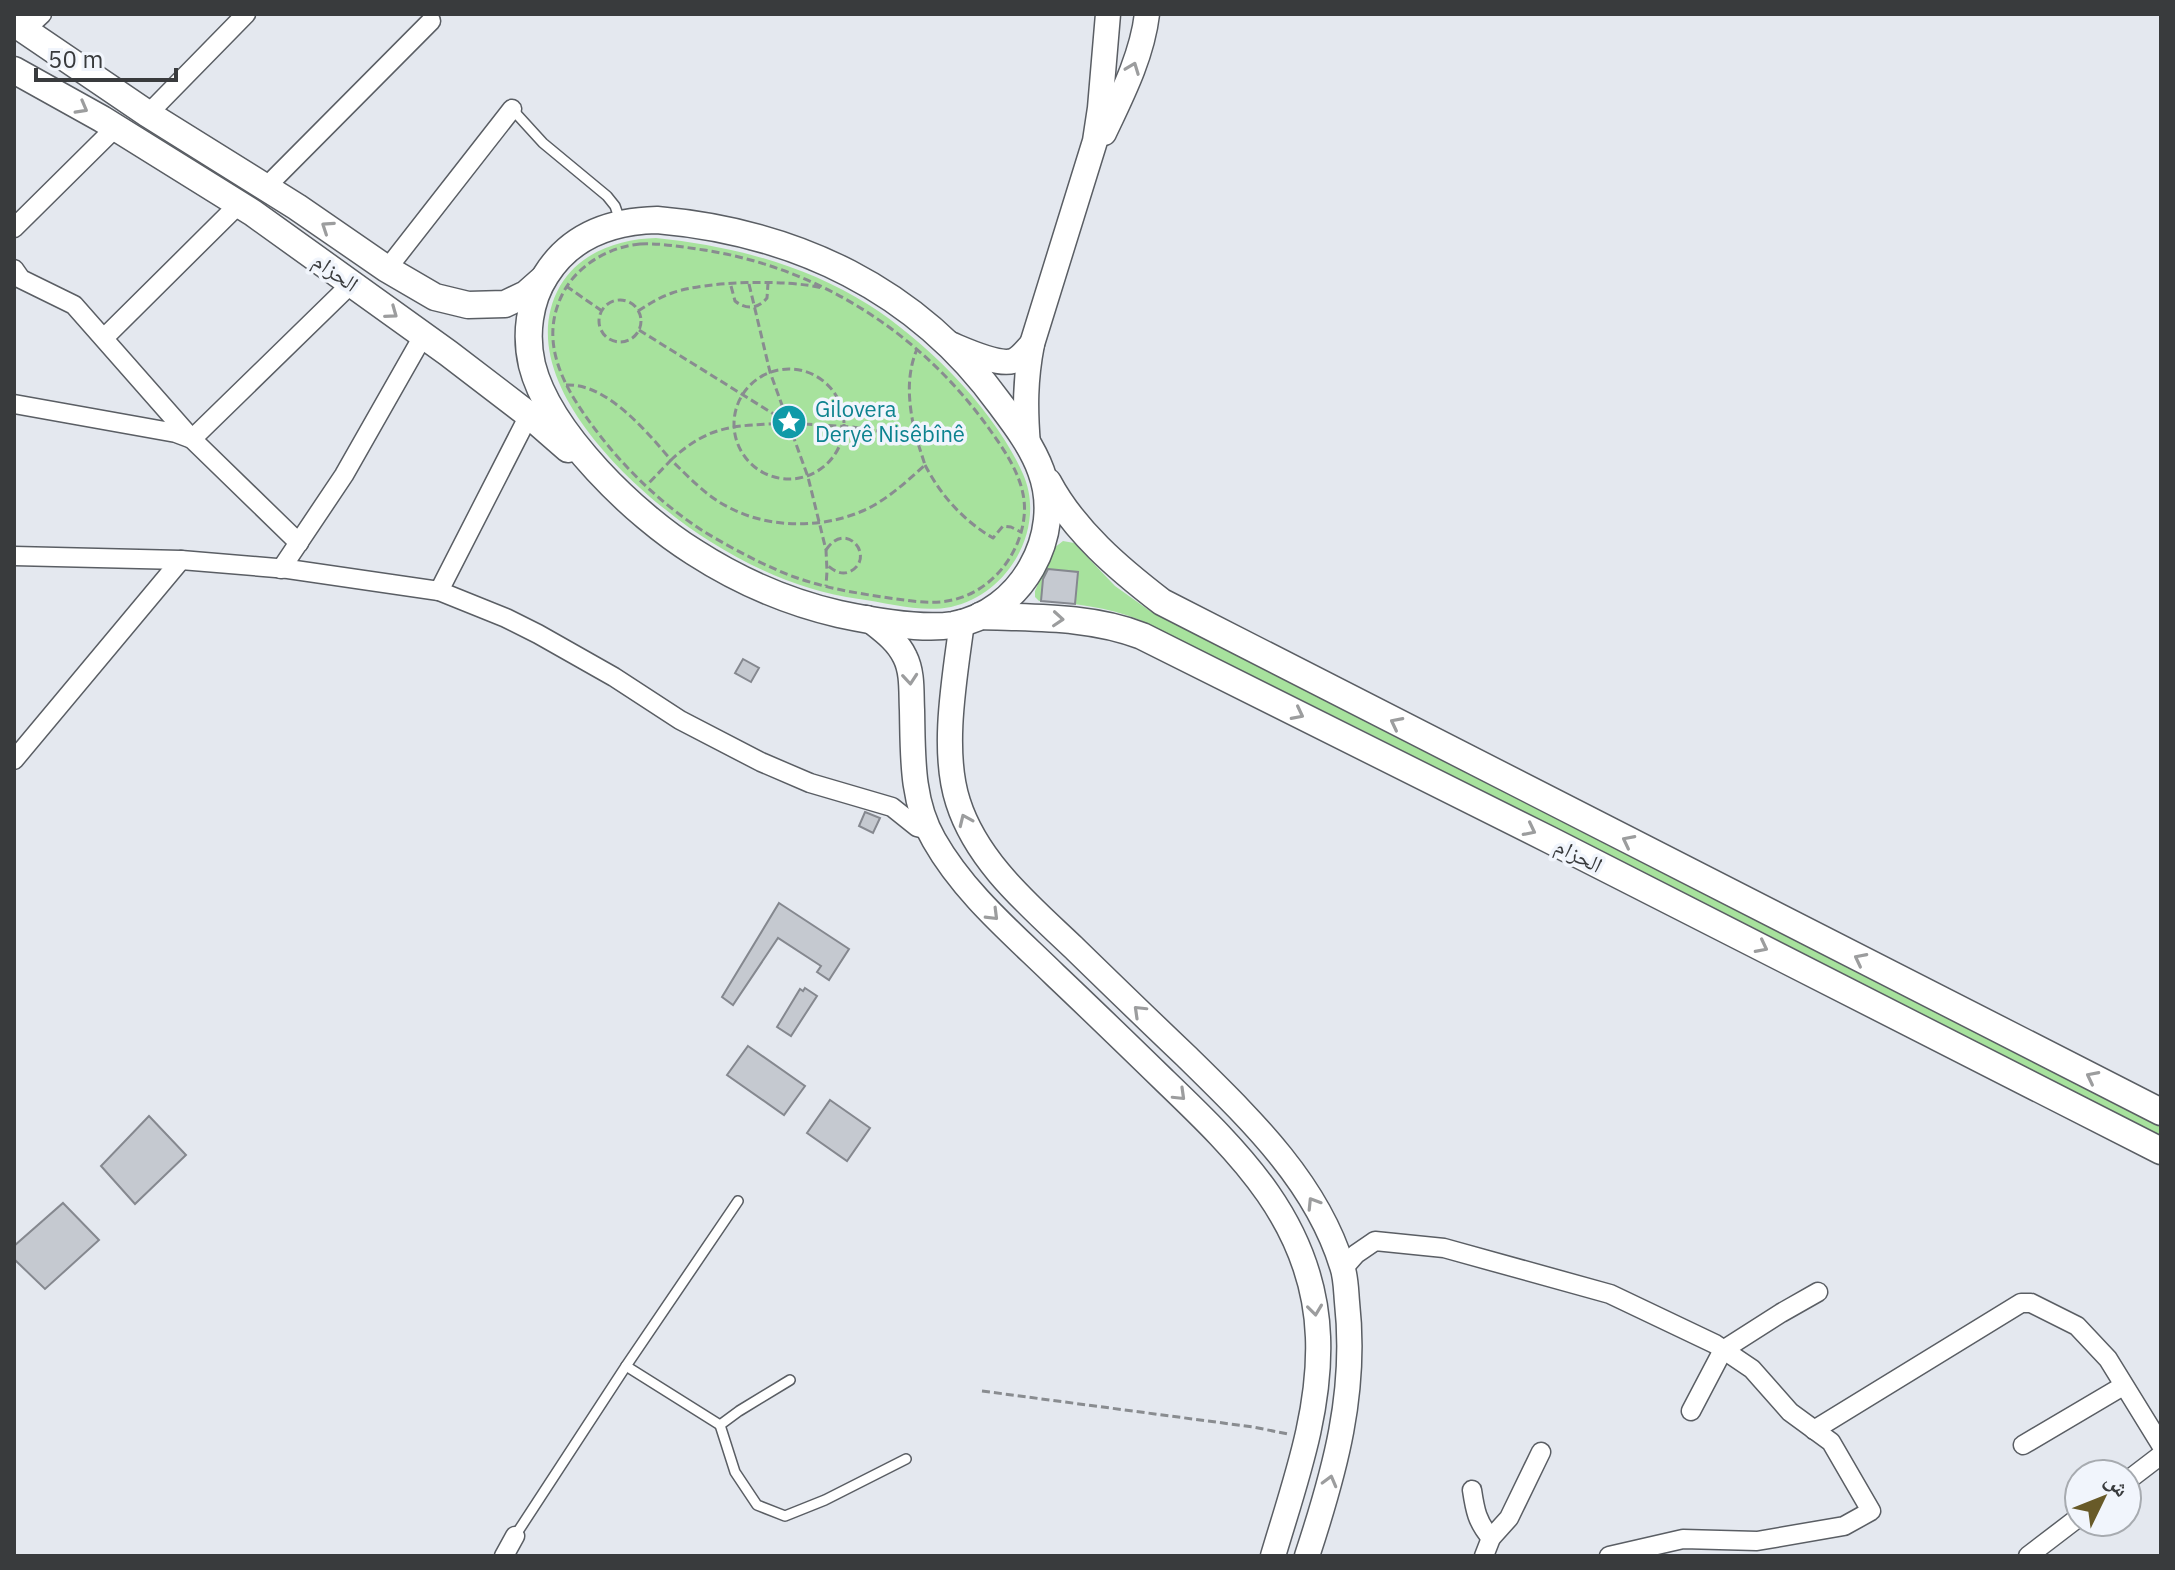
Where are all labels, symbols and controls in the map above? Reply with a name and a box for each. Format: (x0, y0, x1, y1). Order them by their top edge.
scale bar (36, 32, 176, 82)
text: 50 m (48, 43, 103, 75)
one-way arrow (1123, 61, 1140, 75)
one-way arrow (74, 98, 89, 113)
one-way arrow (321, 222, 335, 237)
street label: الحزام (307, 246, 365, 298)
one-way arrow (384, 303, 398, 318)
place label: Gilovera Deryê Nisêbînê (815, 394, 965, 448)
place icon: Gilovera Deryê Nisêbînê (770, 403, 808, 441)
one-way arrow (1052, 610, 1065, 627)
one-way arrow (901, 673, 918, 686)
one-way arrow (1289, 704, 1304, 719)
one-way arrow (1390, 717, 1405, 732)
one-way arrow (959, 813, 975, 828)
one-way arrow (1522, 820, 1537, 836)
street label: الحزام (1550, 830, 1608, 880)
one-way arrow (1622, 835, 1637, 850)
one-way arrow (984, 906, 998, 920)
one-way arrow (1754, 938, 1769, 953)
one-way arrow (1853, 953, 1868, 968)
one-way arrow (1134, 1006, 1148, 1020)
one-way arrow (2085, 1071, 2100, 1086)
one-way arrow (1171, 1086, 1185, 1100)
one-way arrow (1308, 1197, 1323, 1212)
one-way arrow (1307, 1304, 1324, 1317)
north arrow (2063, 1458, 2143, 1538)
text: ش (2099, 1466, 2137, 1502)
one-way arrow (1321, 1475, 1337, 1489)

